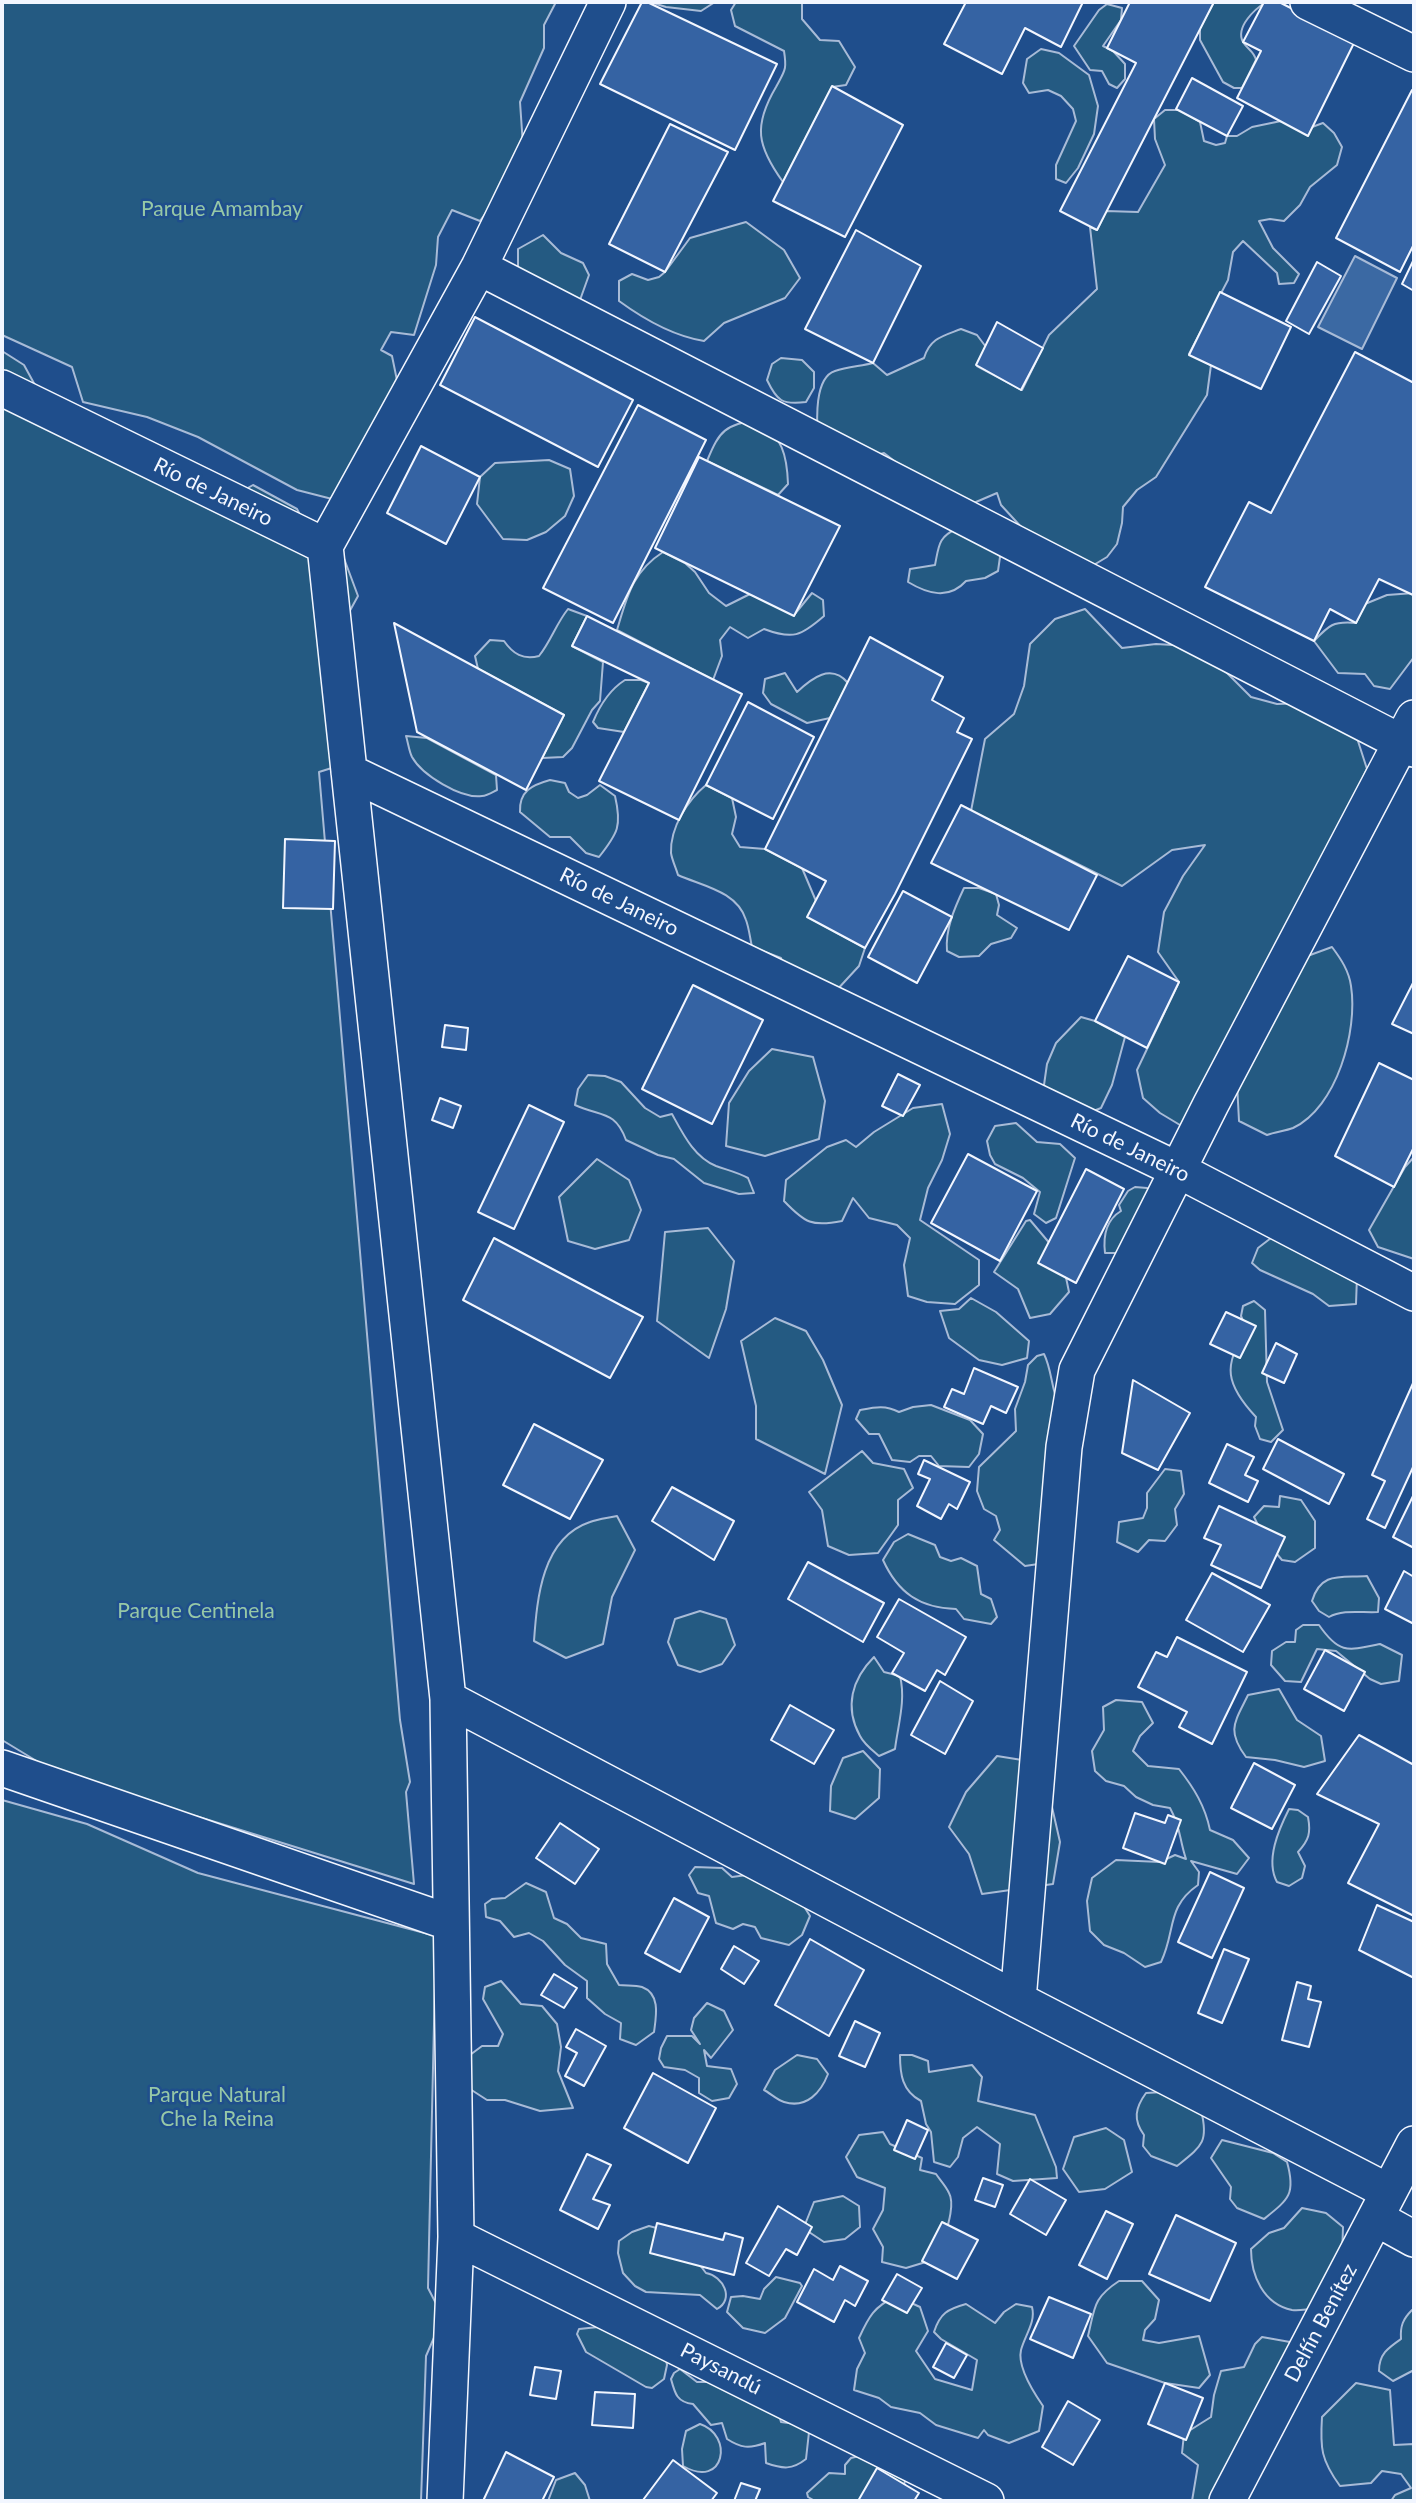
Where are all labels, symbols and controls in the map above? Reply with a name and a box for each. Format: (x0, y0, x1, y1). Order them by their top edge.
park label: Parque Amambay (141, 196, 303, 222)
street label: Río de Janeiro (149, 452, 277, 532)
street label: Río de Janeiro (555, 862, 683, 942)
street label: Río de Janeiro (1066, 1108, 1194, 1188)
park label: Parque Centinela (117, 1598, 275, 1624)
park label: Parque Natural Che la Reina (148, 2082, 286, 2132)
street label: Delfín Benítez (1279, 2260, 1363, 2386)
street label: Paysandú (676, 2338, 766, 2400)

